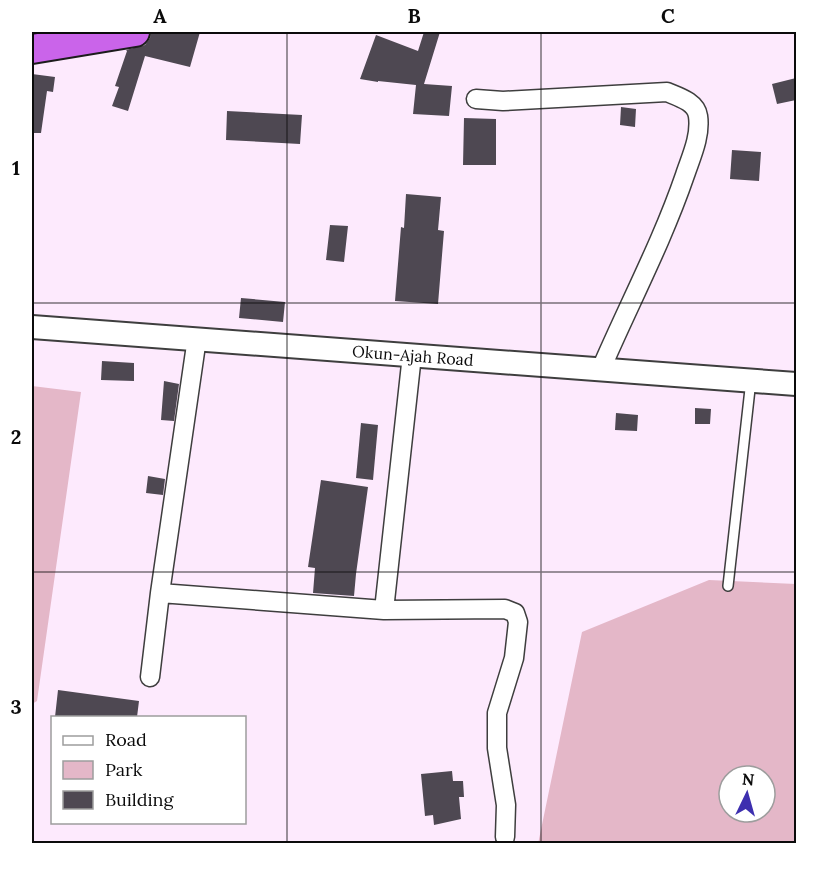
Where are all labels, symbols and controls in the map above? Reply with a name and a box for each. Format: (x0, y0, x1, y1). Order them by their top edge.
text: A (153, 3, 167, 28)
text: B (407, 3, 421, 28)
text: C (661, 3, 675, 28)
text: 1 (12, 155, 20, 180)
street label: Okun-Ajah Road (352, 341, 475, 370)
text: 2 (11, 424, 21, 449)
text: 3 (10, 694, 22, 719)
legend (51, 716, 246, 824)
text: Road (105, 728, 147, 751)
text: Park (105, 758, 143, 781)
north arrow (717, 764, 777, 824)
text: N (741, 769, 755, 790)
text: Building (105, 788, 175, 811)

